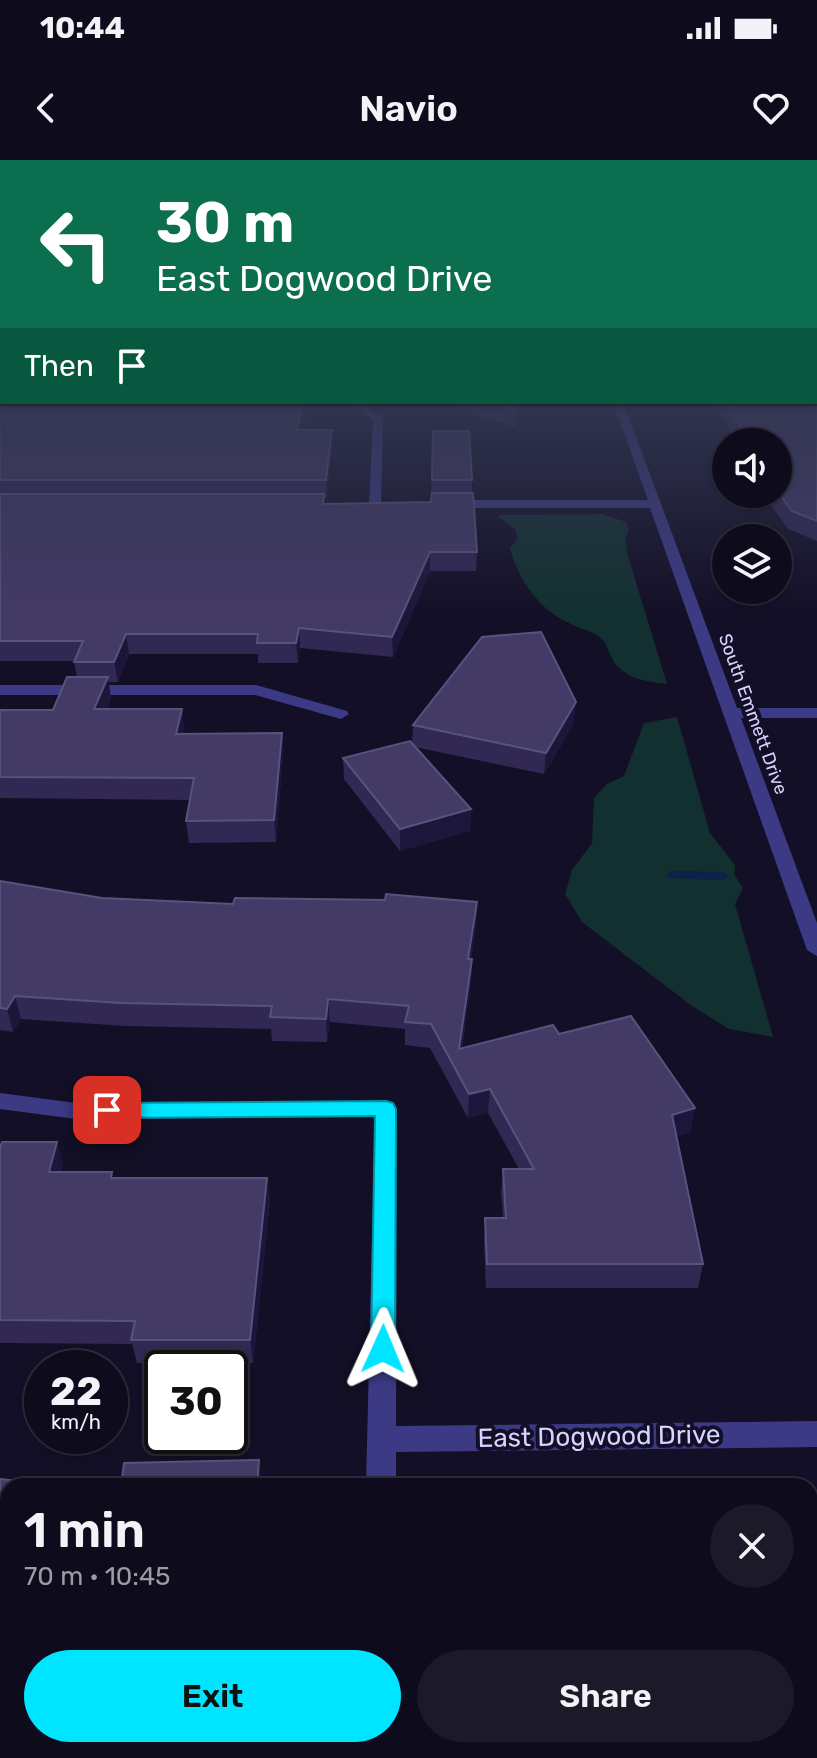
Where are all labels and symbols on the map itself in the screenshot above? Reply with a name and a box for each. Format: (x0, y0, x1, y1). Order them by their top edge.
street label: South Emmett Drive (714, 631, 792, 797)
pin (73, 1076, 141, 1144)
position arrow (341, 1307, 425, 1391)
speed limit sign: 30 (144, 1350, 248, 1454)
street label: East Dogwood Drive (477, 1419, 721, 1454)

